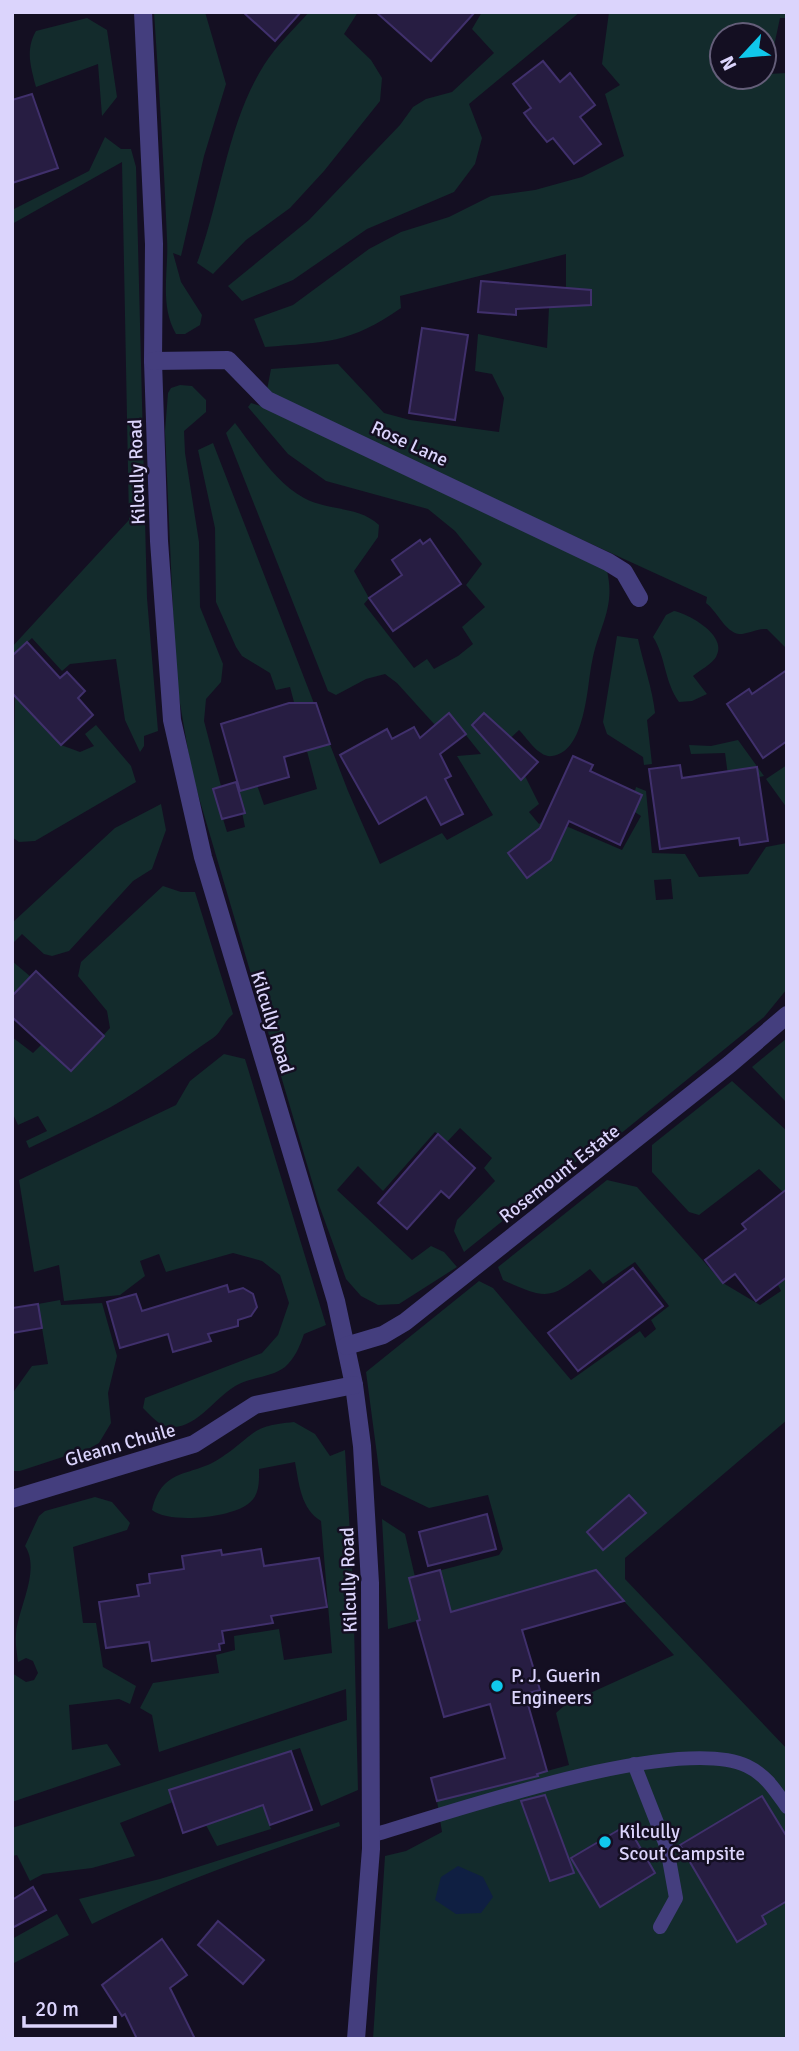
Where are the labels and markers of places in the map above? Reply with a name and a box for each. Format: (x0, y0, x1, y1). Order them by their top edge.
place label: P. J. Guerin Engineers (511, 1664, 601, 1710)
marker: P. J. Guerin Engineers (489, 1678, 505, 1694)
place label: Kilcully Scout Campsite (619, 1820, 745, 1866)
marker: Kilcully Scout Campsite (597, 1834, 613, 1850)

